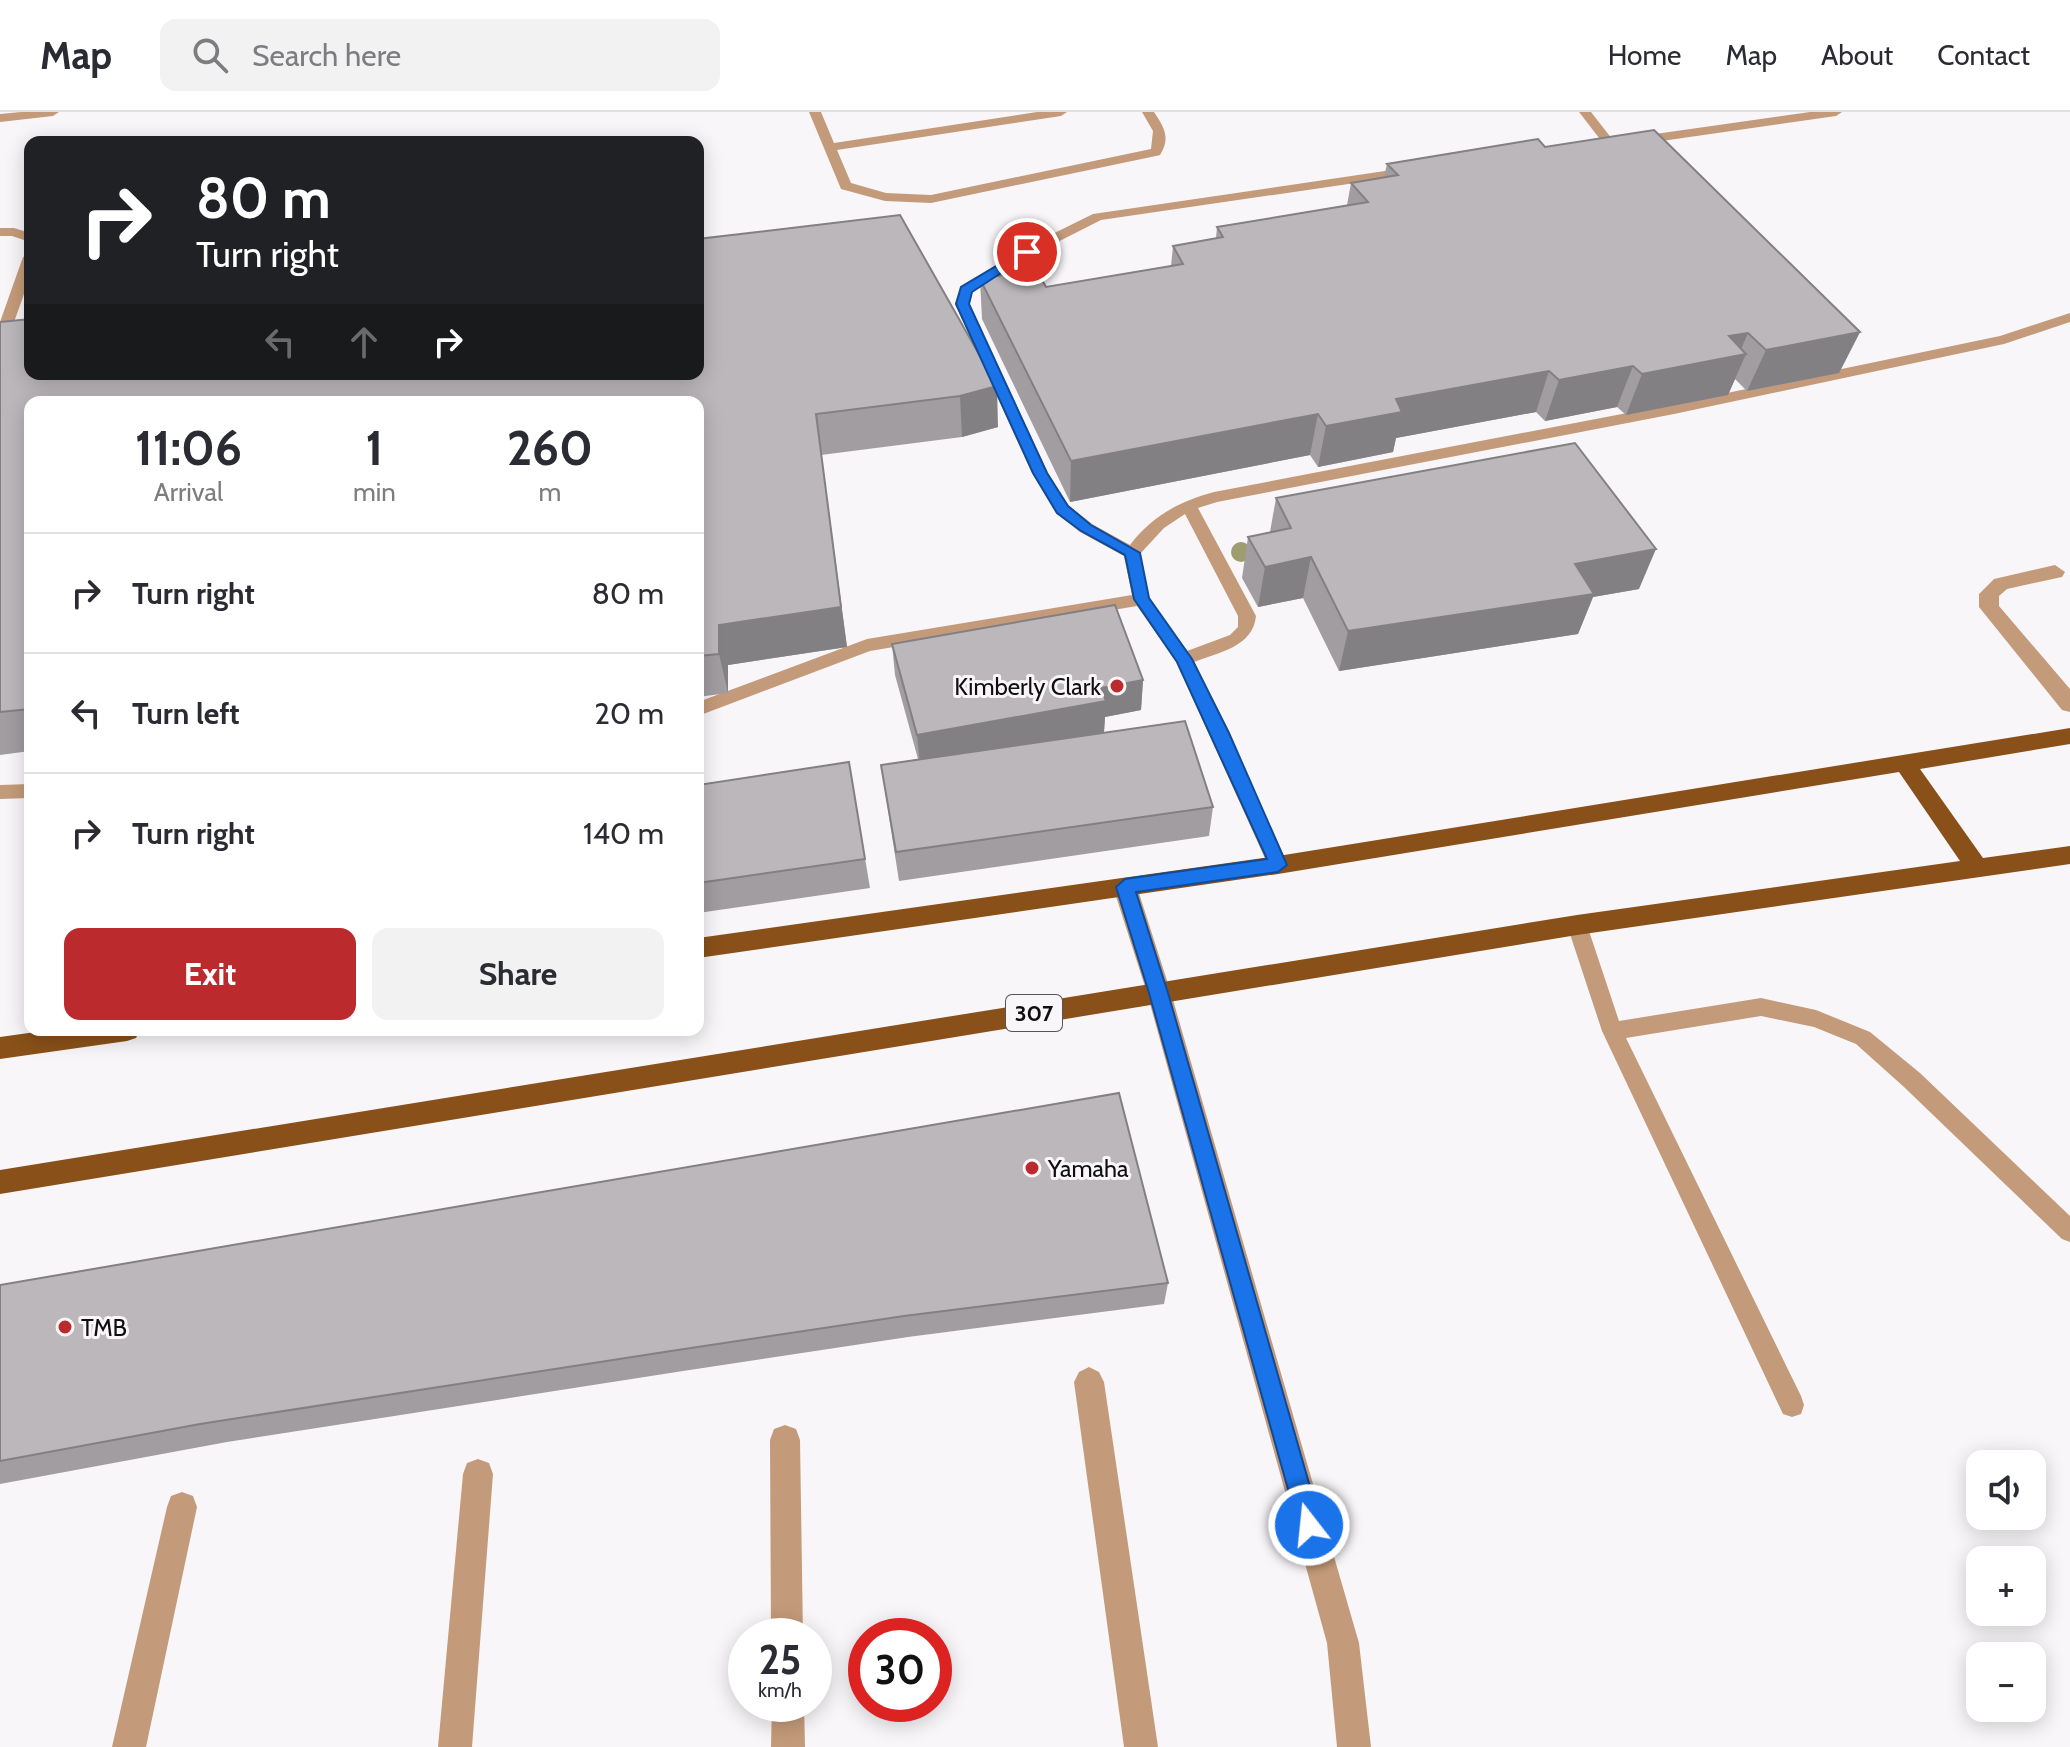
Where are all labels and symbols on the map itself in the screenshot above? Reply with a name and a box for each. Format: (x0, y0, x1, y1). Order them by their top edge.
pin (993, 218, 1061, 286)
place label: Kimberly Clark (954, 672, 1101, 701)
marker: Kimberly Clark (1108, 677, 1126, 695)
road number: 307 (1006, 995, 1062, 1031)
place label: Yamaha (1047, 1154, 1129, 1183)
marker: Yamaha (1023, 1159, 1041, 1177)
place label: TMB (81, 1313, 127, 1342)
marker: TMB (56, 1318, 74, 1336)
position arrow (1267, 1483, 1351, 1567)
speed limit sign: 30 (848, 1618, 952, 1722)

